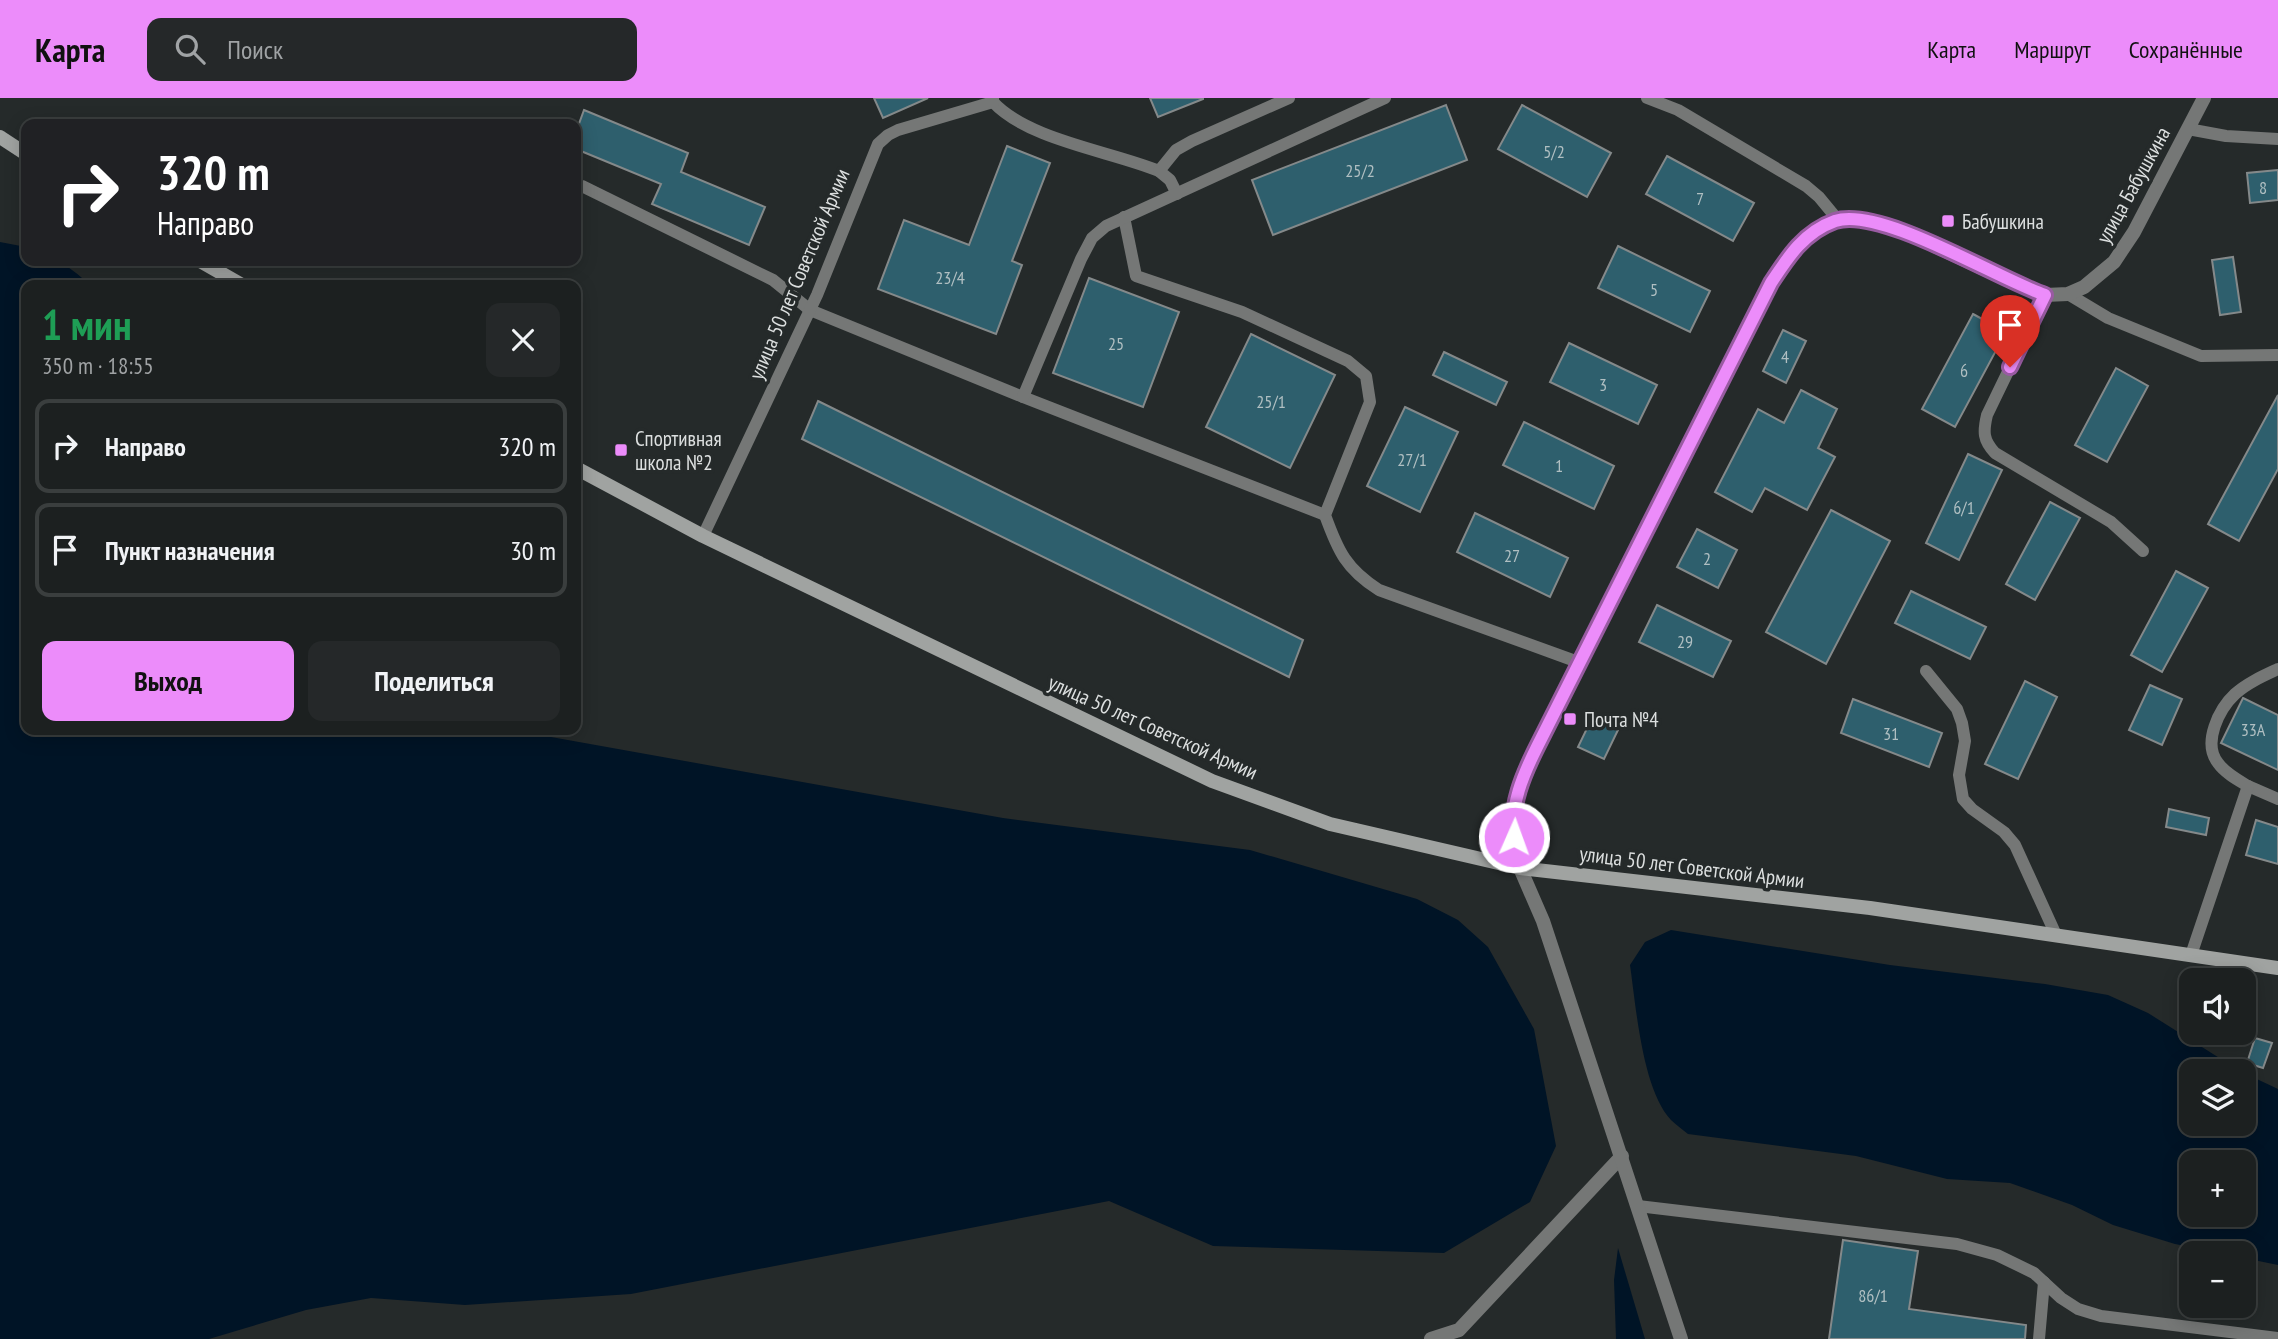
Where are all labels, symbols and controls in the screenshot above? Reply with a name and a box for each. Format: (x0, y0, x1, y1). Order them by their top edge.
search box (147, 18, 637, 81)
text: Карта (35, 28, 105, 71)
icon: search (171, 30, 209, 68)
text: Поиск (227, 33, 283, 66)
text: Карта (1927, 34, 1976, 65)
text: Маршрут (2014, 34, 2091, 65)
text: Сохранённые (2129, 34, 2243, 65)
street label: улица Бабушкина (2090, 122, 2176, 248)
text: 320 m (157, 140, 270, 204)
house number: 5/2 (1543, 140, 1565, 163)
icon: right (42, 147, 133, 238)
house number: 25/2 (1345, 159, 1375, 182)
street label: улица 50 лет Советской Армии (742, 164, 856, 384)
house number: 8 (2259, 176, 2267, 199)
house number: 7 (1696, 187, 1704, 210)
text: Направо (157, 202, 254, 244)
place label: Бабушкина (1962, 208, 2044, 235)
marker: Бабушкина (1940, 213, 1956, 229)
house number: 23/4 (935, 266, 965, 289)
house number: 5 (1650, 278, 1658, 301)
pin (1980, 295, 2040, 367)
text: 1 мин (42, 297, 132, 352)
button: close (486, 303, 560, 377)
icon: arrive (1991, 306, 2029, 344)
house number: 25 (1108, 332, 1124, 355)
house number: 4 (1781, 345, 1789, 368)
text: 350 m · 18:55 (42, 351, 154, 380)
house number: 6 (1960, 359, 1968, 382)
house number: 3 (1599, 373, 1607, 396)
house number: 25/1 (1256, 390, 1286, 413)
place label: Спортивная школа №2 (635, 425, 722, 476)
icon: right (46, 427, 84, 465)
text: Направо (105, 430, 186, 463)
text: 320 m (498, 430, 556, 463)
marker: Спортивная школа №2 (613, 442, 629, 458)
house number: 27/1 (1397, 448, 1427, 471)
house number: 1 (1555, 454, 1563, 477)
house number: 6/1 (1953, 496, 1975, 519)
icon: arrive (46, 531, 84, 569)
text: Пункт назначения (105, 534, 275, 567)
text: 30 m (510, 534, 556, 567)
house number: 27 (1504, 544, 1520, 567)
house number: 2 (1703, 547, 1711, 570)
house number: 29 (1677, 630, 1693, 653)
button: Выход (42, 641, 294, 721)
button: Поделиться (308, 641, 560, 721)
street label: улица 50 лет Советской Армии (1044, 669, 1262, 785)
place label: Почта №4 (1584, 706, 1659, 733)
marker: Почта №4 (1562, 711, 1578, 727)
house number: 33А (2241, 718, 2266, 741)
house number: 31 (1883, 722, 1899, 745)
position arrow (1477, 800, 1551, 874)
street label: улица 50 лет Советской Армии (1578, 840, 1806, 894)
map controls (2179, 968, 2256, 1318)
button: sound (2179, 968, 2256, 1045)
button: layers (2179, 1059, 2256, 1136)
button: + (2179, 1150, 2256, 1227)
button: − (2179, 1241, 2256, 1318)
house number: 86/1 (1858, 1284, 1888, 1307)

